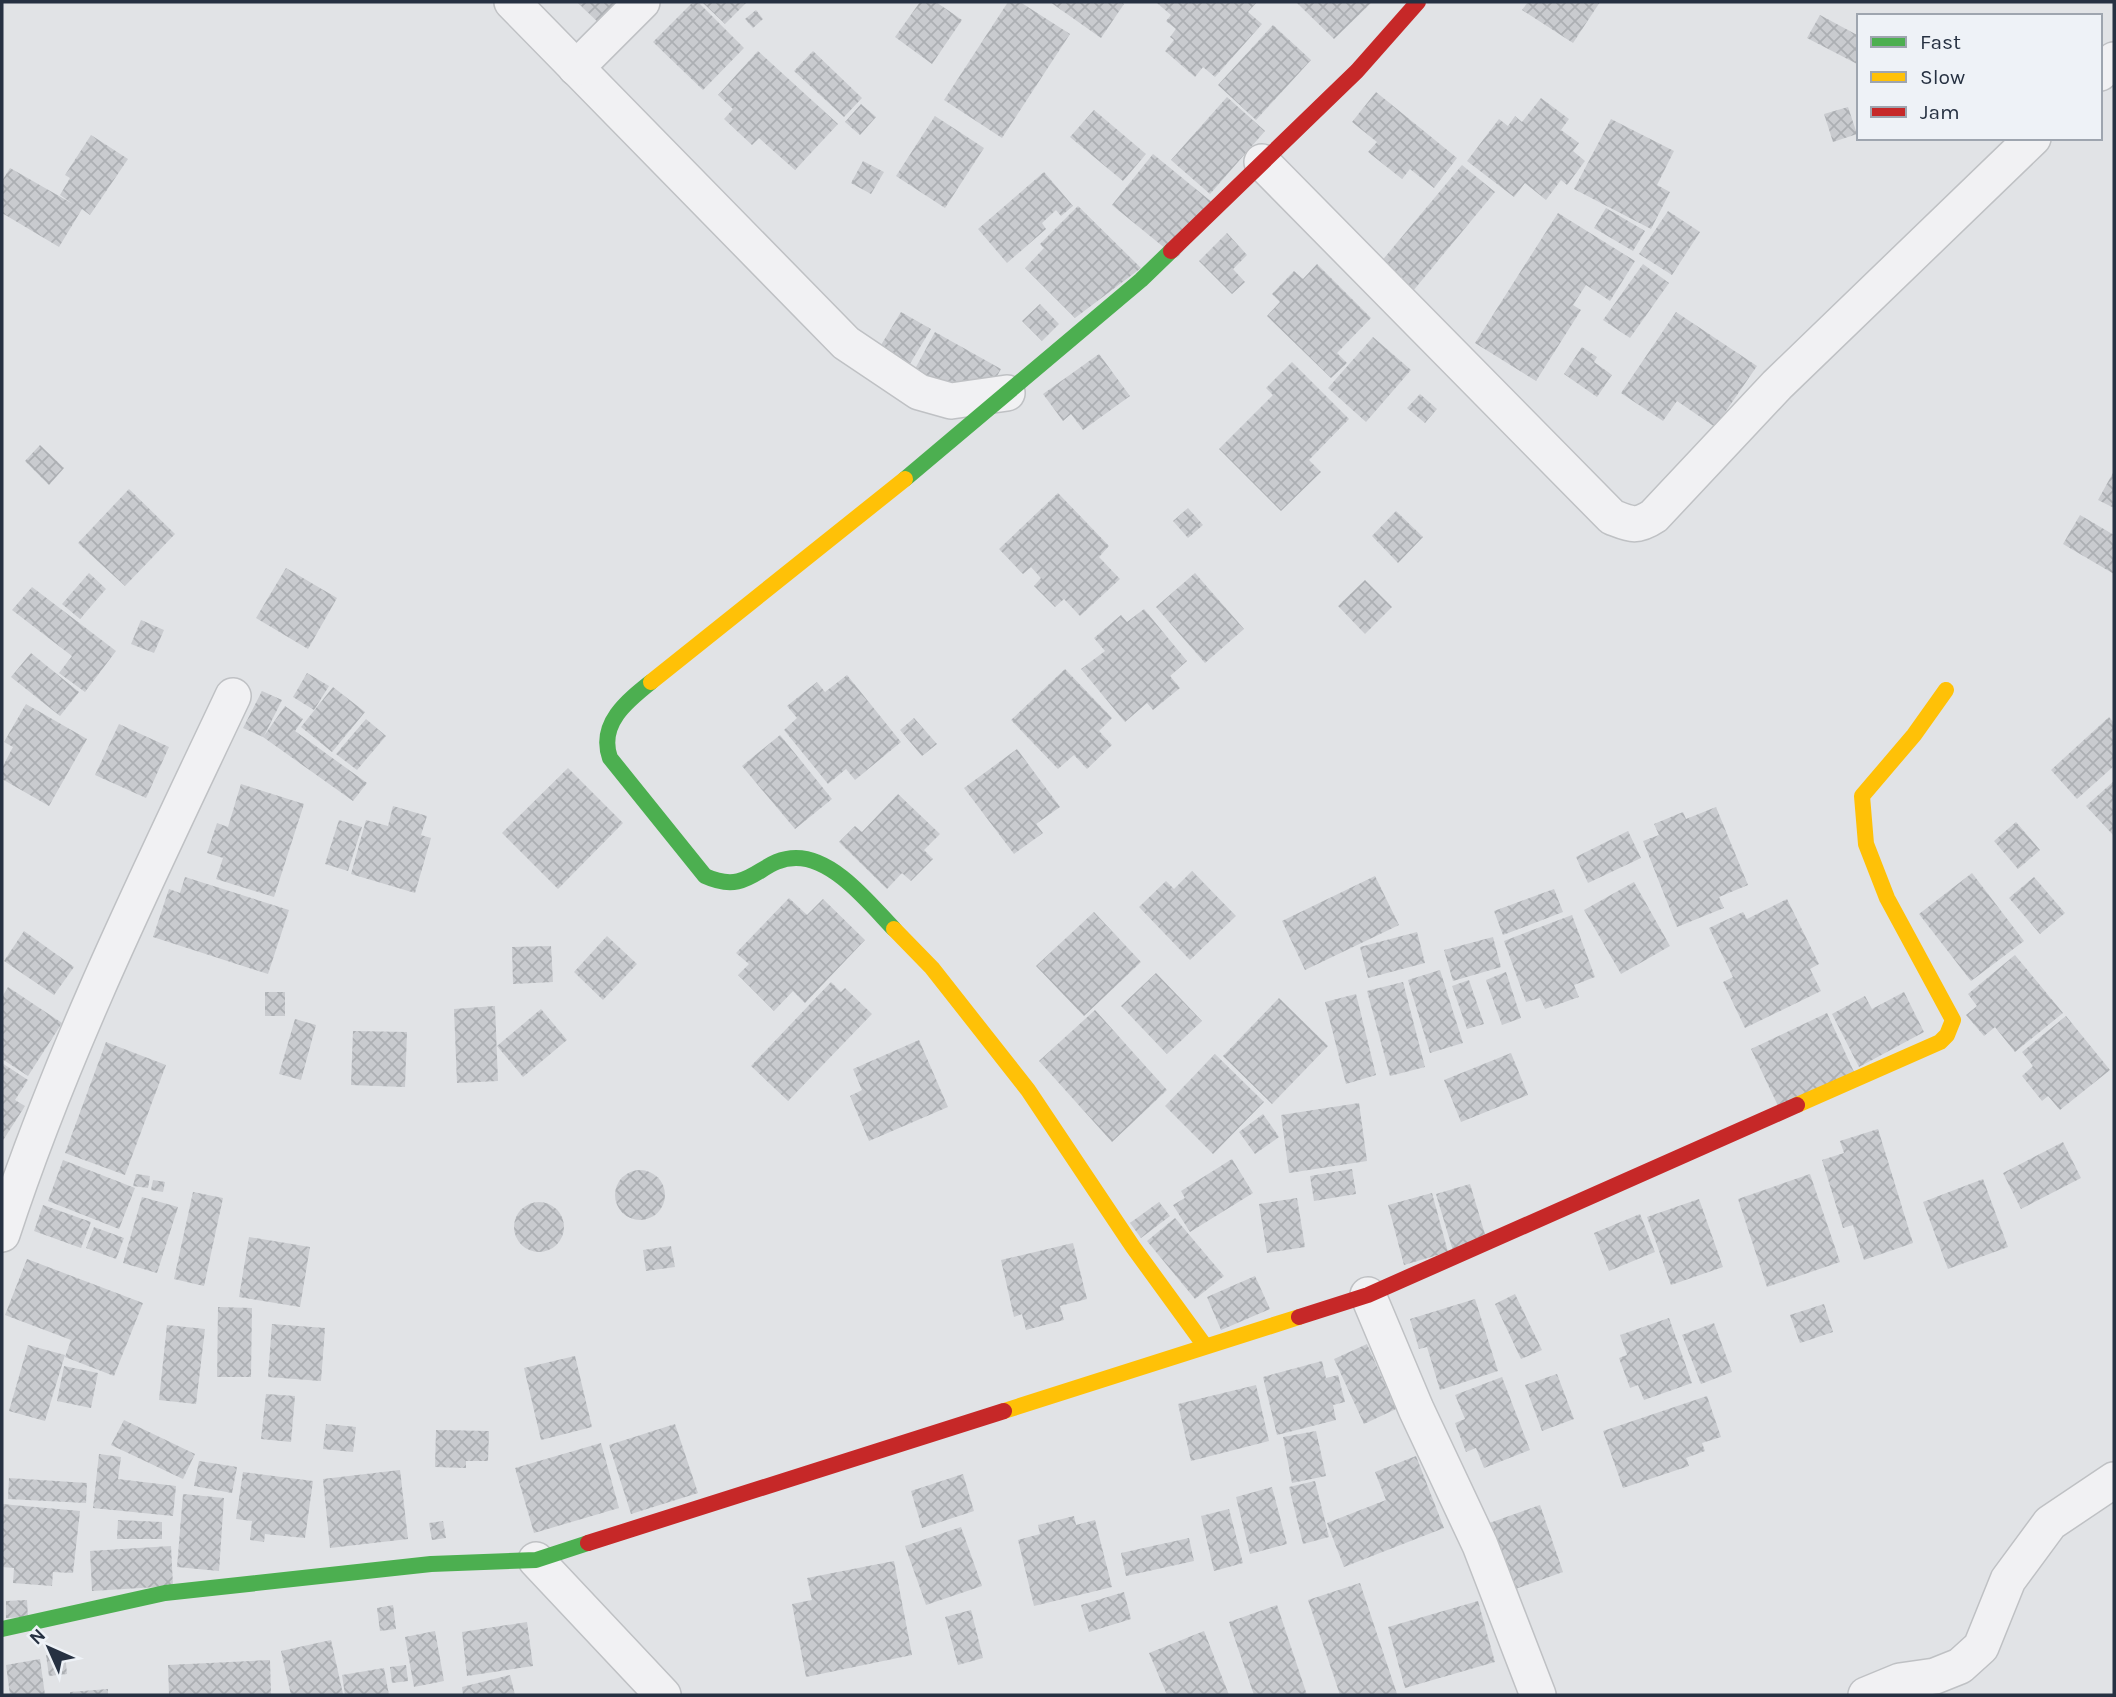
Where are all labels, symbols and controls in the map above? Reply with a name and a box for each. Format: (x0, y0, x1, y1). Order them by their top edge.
legend (1857, 14, 2102, 140)
text: Fast (1920, 30, 1961, 54)
text: Slow (1920, 65, 1965, 89)
text: Jam (1920, 100, 1960, 124)
north arrow (14, 1613, 84, 1683)
text: N (25, 1624, 50, 1649)

